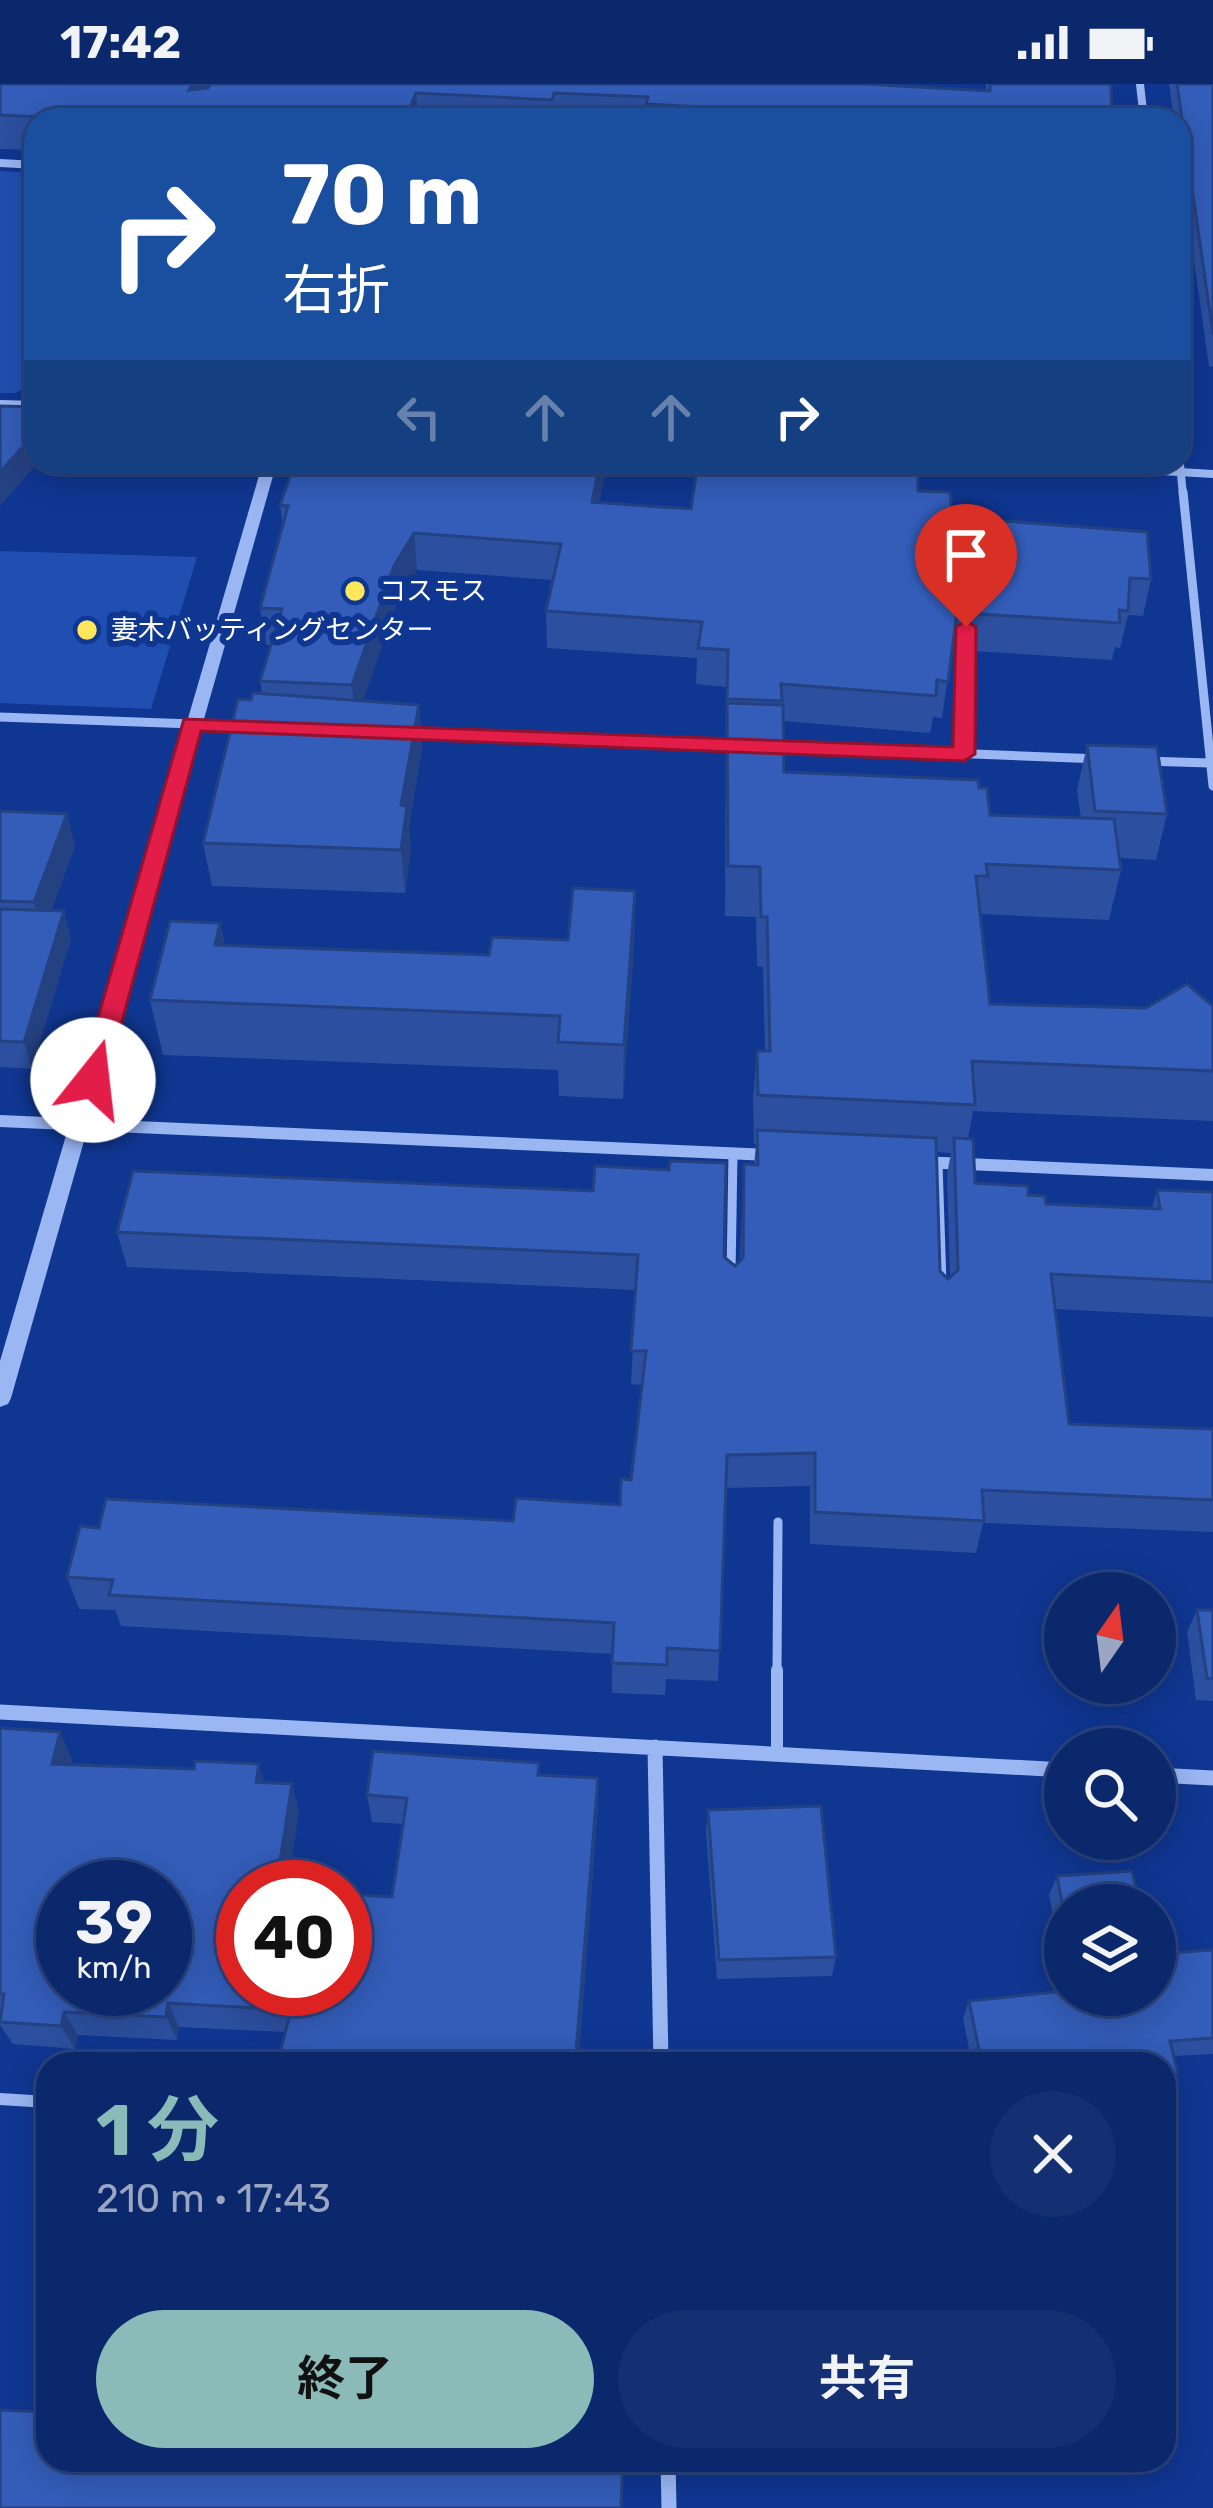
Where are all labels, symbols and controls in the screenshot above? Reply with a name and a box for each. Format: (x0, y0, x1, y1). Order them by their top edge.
text: 17:42 (60, 16, 181, 69)
text: 70 m (282, 145, 482, 245)
icon: right (84, 156, 240, 312)
text: 右折 (282, 259, 390, 323)
icon: left (386, 384, 452, 450)
icon: ahead (512, 384, 578, 450)
icon: ahead (638, 384, 704, 450)
icon: right (764, 384, 830, 450)
pin (915, 504, 1017, 627)
icon: arrive (933, 522, 999, 588)
place label: コスモス (379, 575, 487, 607)
marker: コスモス (342, 578, 368, 604)
place label: 妻木バッティングセンター (111, 614, 433, 646)
marker: 妻木バッティングセンター (74, 617, 100, 643)
position arrow (30, 1017, 156, 1143)
north arrow (1044, 1572, 1176, 1704)
map controls (1044, 1572, 1176, 2016)
button: search (1044, 1728, 1176, 1860)
speed limit sign: 40 (216, 1860, 372, 2016)
button: layers (1044, 1884, 1176, 2016)
text: 39 (75, 1887, 153, 1958)
text: km/h (77, 1950, 151, 1986)
text: 1 分 (96, 2088, 219, 2173)
button: close (990, 2091, 1116, 2217)
text: 210 m · 17:43 (96, 2176, 331, 2222)
button: 終了 (96, 2310, 594, 2448)
button: 共有 (618, 2310, 1116, 2448)

